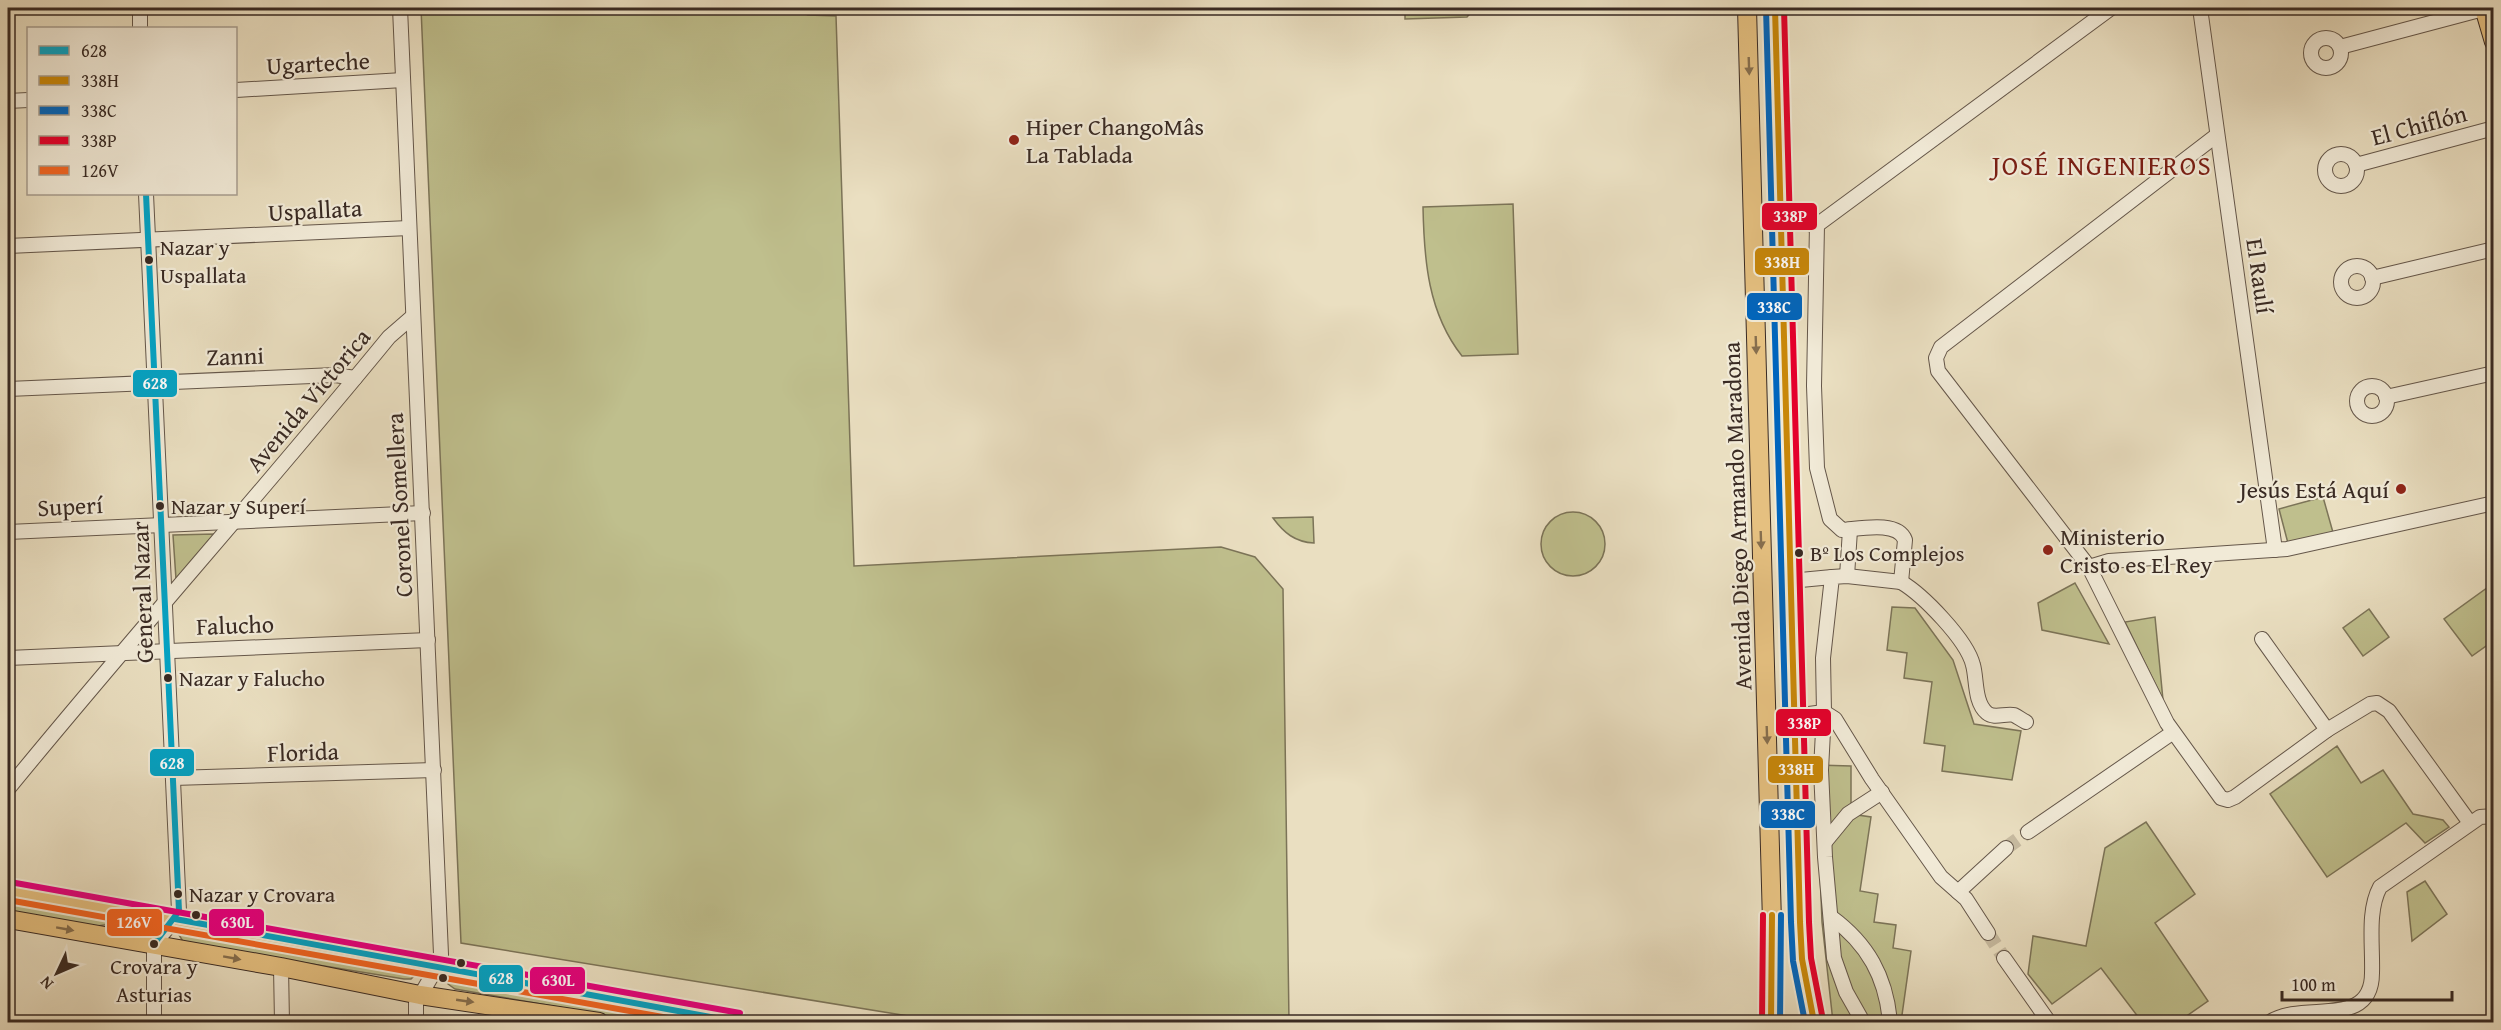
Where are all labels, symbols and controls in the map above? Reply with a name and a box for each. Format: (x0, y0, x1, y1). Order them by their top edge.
legend (27, 27, 237, 195)
text: 628 (81, 37, 107, 64)
street label: Ugarteche (265, 43, 371, 83)
one-way arrow (1744, 56, 1753, 75)
text: 338H (81, 67, 119, 94)
street label: El Chiflón (2367, 95, 2471, 155)
text: 338C (81, 97, 117, 124)
place label: Hiper ChangoMâs La Tablada (1026, 109, 1204, 172)
text: 338P (81, 127, 117, 154)
marker: Hiper ChangoMâs La Tablada (1007, 133, 1021, 147)
district label: JOSÉ INGENIEROS (1989, 145, 2212, 185)
text: 126V (81, 157, 119, 184)
street label: Uspallata (267, 190, 364, 230)
line badge: 338P (1761, 202, 1818, 231)
text: 338P (1773, 204, 1807, 228)
place label: Nazar y Uspallata (160, 231, 247, 291)
street label: El Raulí (2237, 236, 2283, 317)
line badge: 338H (1754, 247, 1810, 276)
text: 338H (1764, 250, 1800, 274)
marker: Nazar y Uspallata (143, 254, 155, 266)
line badge: 338C (1746, 292, 1803, 321)
text: 338C (1757, 295, 1791, 319)
street label: Avenida Victorica (237, 320, 379, 479)
one-way arrow (1751, 335, 1761, 354)
street label: Zanni (206, 337, 265, 374)
street label: Avenida Diego Armando Maradona (1713, 340, 1761, 691)
line badge: 628 (132, 369, 178, 398)
text: 628 (143, 371, 167, 395)
street label: Coronel Somellera (377, 411, 421, 598)
place label: Jesús Está Aquí (2236, 472, 2390, 507)
marker: Jesús Está Aquí (2394, 482, 2408, 496)
street label: Superí (36, 487, 105, 525)
place label: Nazar y Superí (171, 490, 306, 522)
marker: Nazar y Superí (154, 500, 166, 512)
place label: Ministerio Cristo es El Rey (2060, 519, 2213, 582)
street label: General Nazar (122, 520, 162, 664)
one-way arrow (1757, 530, 1766, 549)
place label: Bº Los Complejos (1810, 537, 1964, 569)
marker: Ministerio Cristo es El Rey (2041, 543, 2055, 557)
marker: Bº Los Complejos (1793, 547, 1805, 559)
street label: Falucho (195, 606, 275, 644)
place label: Nazar y Falucho (179, 662, 325, 694)
marker: Nazar y Falucho (162, 672, 174, 684)
line badge: 338P (1775, 708, 1832, 737)
text: 338P (1787, 711, 1821, 735)
one-way arrow (1762, 725, 1771, 744)
street label: Florida (267, 733, 340, 771)
line badge: 628 (149, 748, 195, 777)
text: 628 (160, 751, 184, 775)
line badge: 338H (1767, 755, 1824, 784)
text: 338H (1778, 757, 1814, 781)
line badge: 338C (1760, 800, 1816, 829)
text: 338C (1771, 802, 1805, 826)
place label: Nazar y Crovara (189, 878, 336, 910)
marker: Nazar y Crovara (172, 888, 184, 900)
line badge: 126V (106, 908, 163, 937)
line badge: 630L (208, 908, 265, 937)
unlabelled marker (190, 909, 202, 921)
text: 126V (116, 910, 152, 934)
text: 630L (220, 910, 254, 934)
one-way arrow (56, 924, 75, 933)
marker: Crovara y Asturias (148, 938, 160, 950)
north arrow (27, 943, 87, 1003)
place label: Crovara y Asturias (110, 950, 198, 1010)
one-way arrow (223, 954, 242, 963)
unlabelled marker (455, 957, 467, 969)
line badge: 628 (478, 964, 524, 993)
scale bar (2282, 964, 2452, 1002)
text: 628 (489, 966, 513, 990)
line badge: 630L (529, 966, 586, 995)
text: 630L (541, 968, 575, 992)
text: N (34, 971, 59, 996)
text: 100 m (2291, 971, 2336, 998)
unlabelled marker (437, 972, 449, 984)
one-way arrow (456, 996, 475, 1005)

